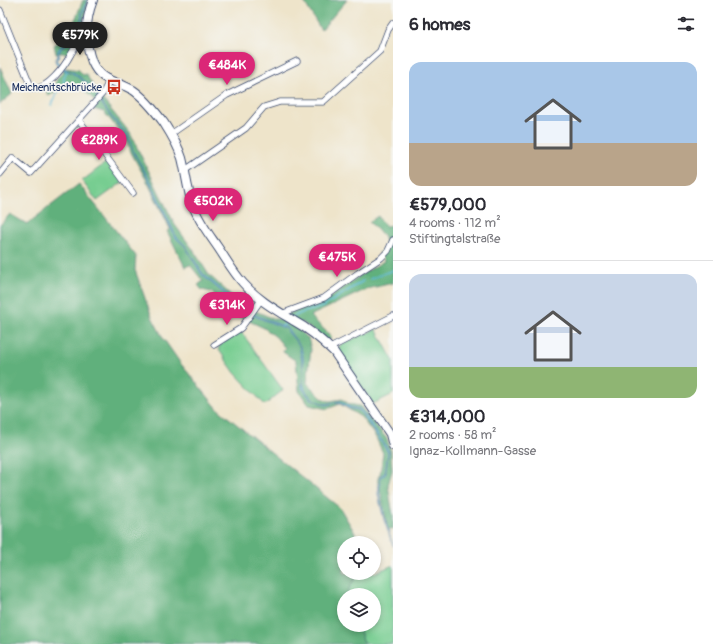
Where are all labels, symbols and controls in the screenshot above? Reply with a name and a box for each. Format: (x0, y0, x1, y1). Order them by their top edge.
icon: filters (675, 13, 697, 35)
text: 6 homes (409, 14, 470, 35)
pin: €579K (52, 22, 108, 56)
text: €579K (61, 27, 99, 43)
pin: €484K (199, 52, 255, 86)
text: €484K (208, 57, 246, 73)
bus stop icon: Meichenitschbrücke (105, 78, 123, 96)
place label: Meichenitschbrücke (12, 81, 103, 94)
icon: home (517, 88, 589, 160)
pin: €289K (71, 127, 127, 161)
text: €289K (81, 132, 117, 148)
pin: €502K (185, 188, 241, 222)
text: €502K (193, 193, 233, 209)
text: €579,000 (409, 194, 486, 215)
text: 4 rooms · 112 m² (409, 215, 501, 231)
text: Stiftingtalstraße (409, 231, 500, 247)
pin: €475K (309, 244, 365, 278)
text: €475K (318, 249, 356, 265)
pin: €314K (199, 292, 255, 326)
text: €314K (209, 297, 245, 313)
icon: home (517, 300, 589, 372)
text: €314,000 (409, 406, 485, 427)
text: 2 rooms · 58 m² (409, 427, 496, 443)
text: Ignaz-Kollmann-Gasse (409, 443, 536, 459)
map controls (337, 536, 381, 632)
button: locate (337, 536, 381, 580)
button: layers (337, 588, 381, 632)

